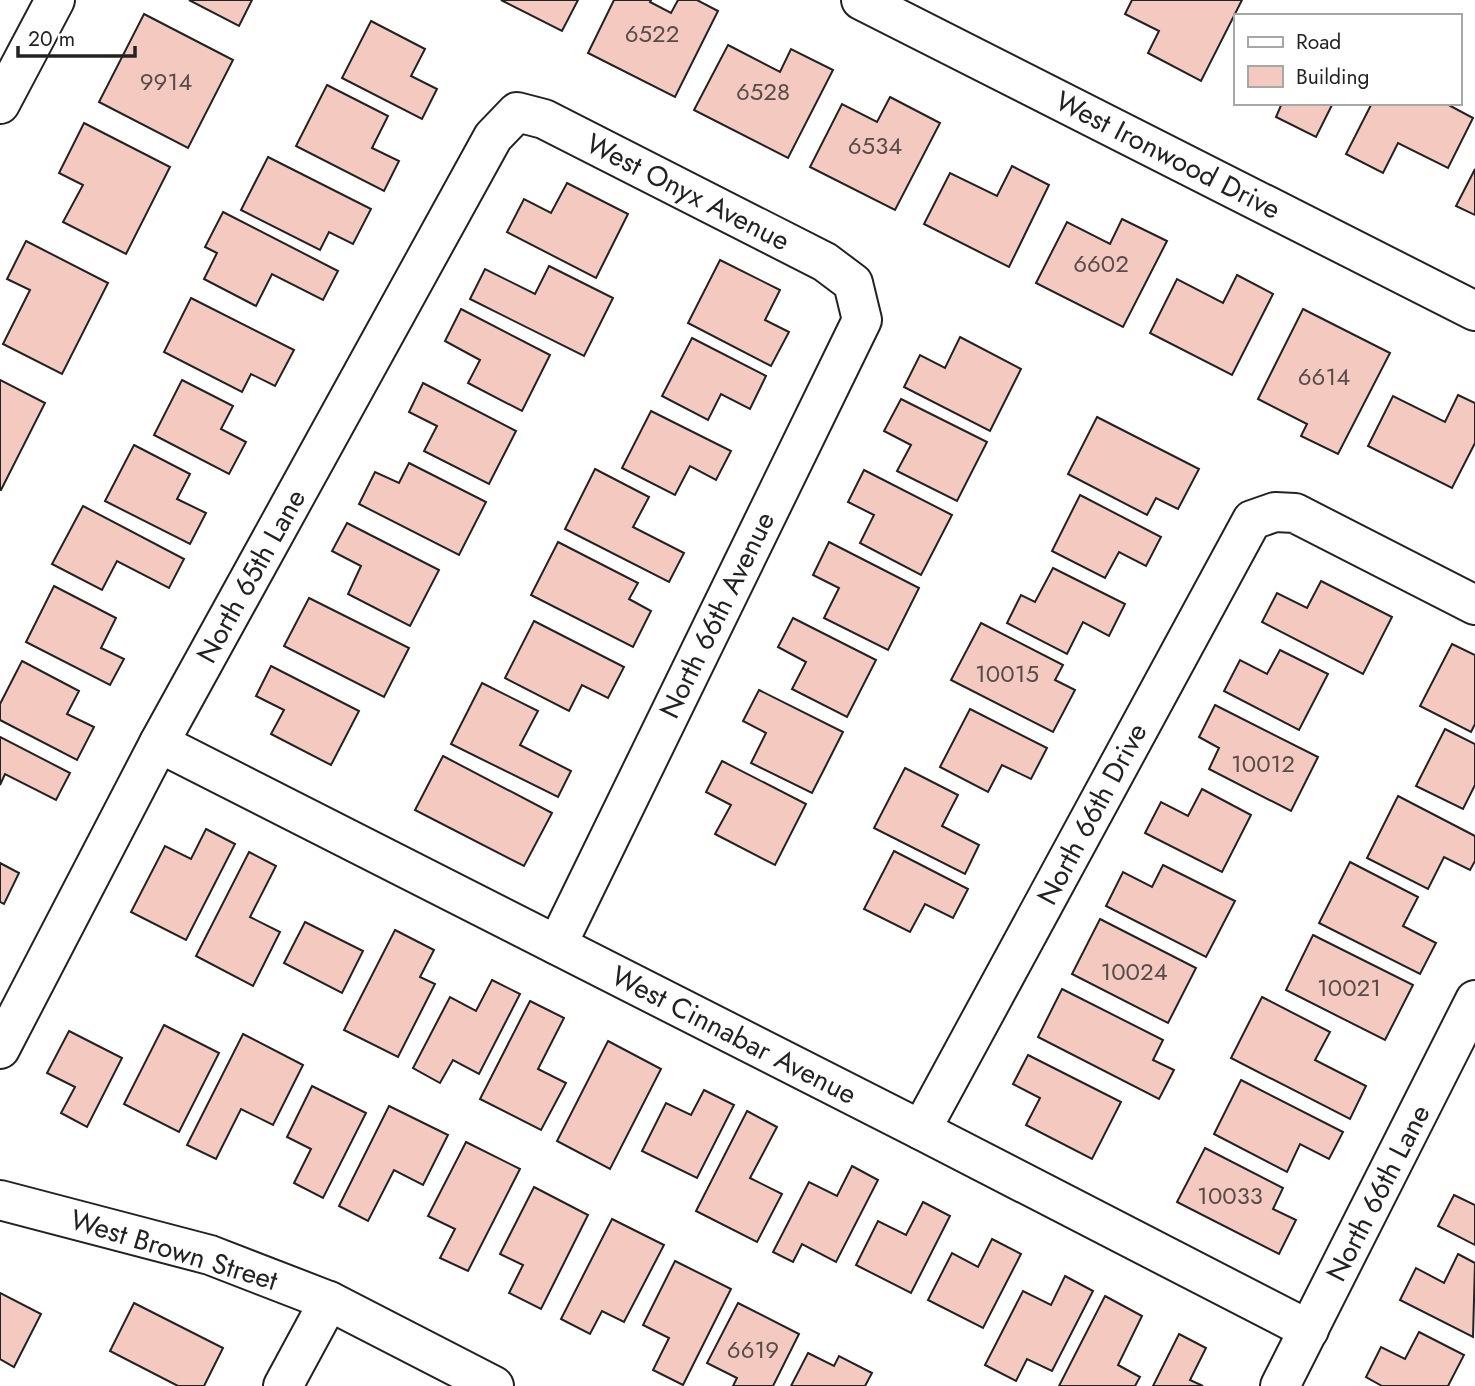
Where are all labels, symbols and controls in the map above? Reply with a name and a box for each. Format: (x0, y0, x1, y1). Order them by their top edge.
scale bar (18, 14, 135, 58)
legend (1234, 14, 1461, 105)
house number: 6522 (625, 16, 679, 51)
text: 20 m (28, 24, 75, 54)
text: Road (1296, 27, 1341, 57)
text: Building (1296, 62, 1369, 92)
house number: 9914 (140, 64, 192, 99)
house number: 6528 (736, 74, 790, 109)
street label: West Ironwood Drive (1048, 80, 1288, 230)
street label: West Onyx Avenue (579, 123, 797, 261)
house number: 6534 (848, 128, 902, 163)
house number: 6602 (1073, 246, 1129, 281)
house number: 6614 (1298, 359, 1350, 394)
street label: North 65th Lane (186, 482, 316, 670)
street label: North 66th Avenue (649, 505, 785, 725)
house number: 10015 (975, 656, 1039, 691)
street label: North 66th Drive (1027, 716, 1157, 912)
house number: 10012 (1231, 746, 1295, 781)
house number: 10024 (1100, 954, 1168, 989)
street label: West Cinnabar Avenue (604, 955, 864, 1115)
house number: 10021 (1317, 970, 1381, 1005)
street label: North 66th Lane (1316, 1097, 1440, 1289)
house number: 10033 (1197, 1178, 1263, 1213)
street label: West Brown Street (65, 1199, 283, 1301)
house number: 6619 (727, 1332, 779, 1367)

